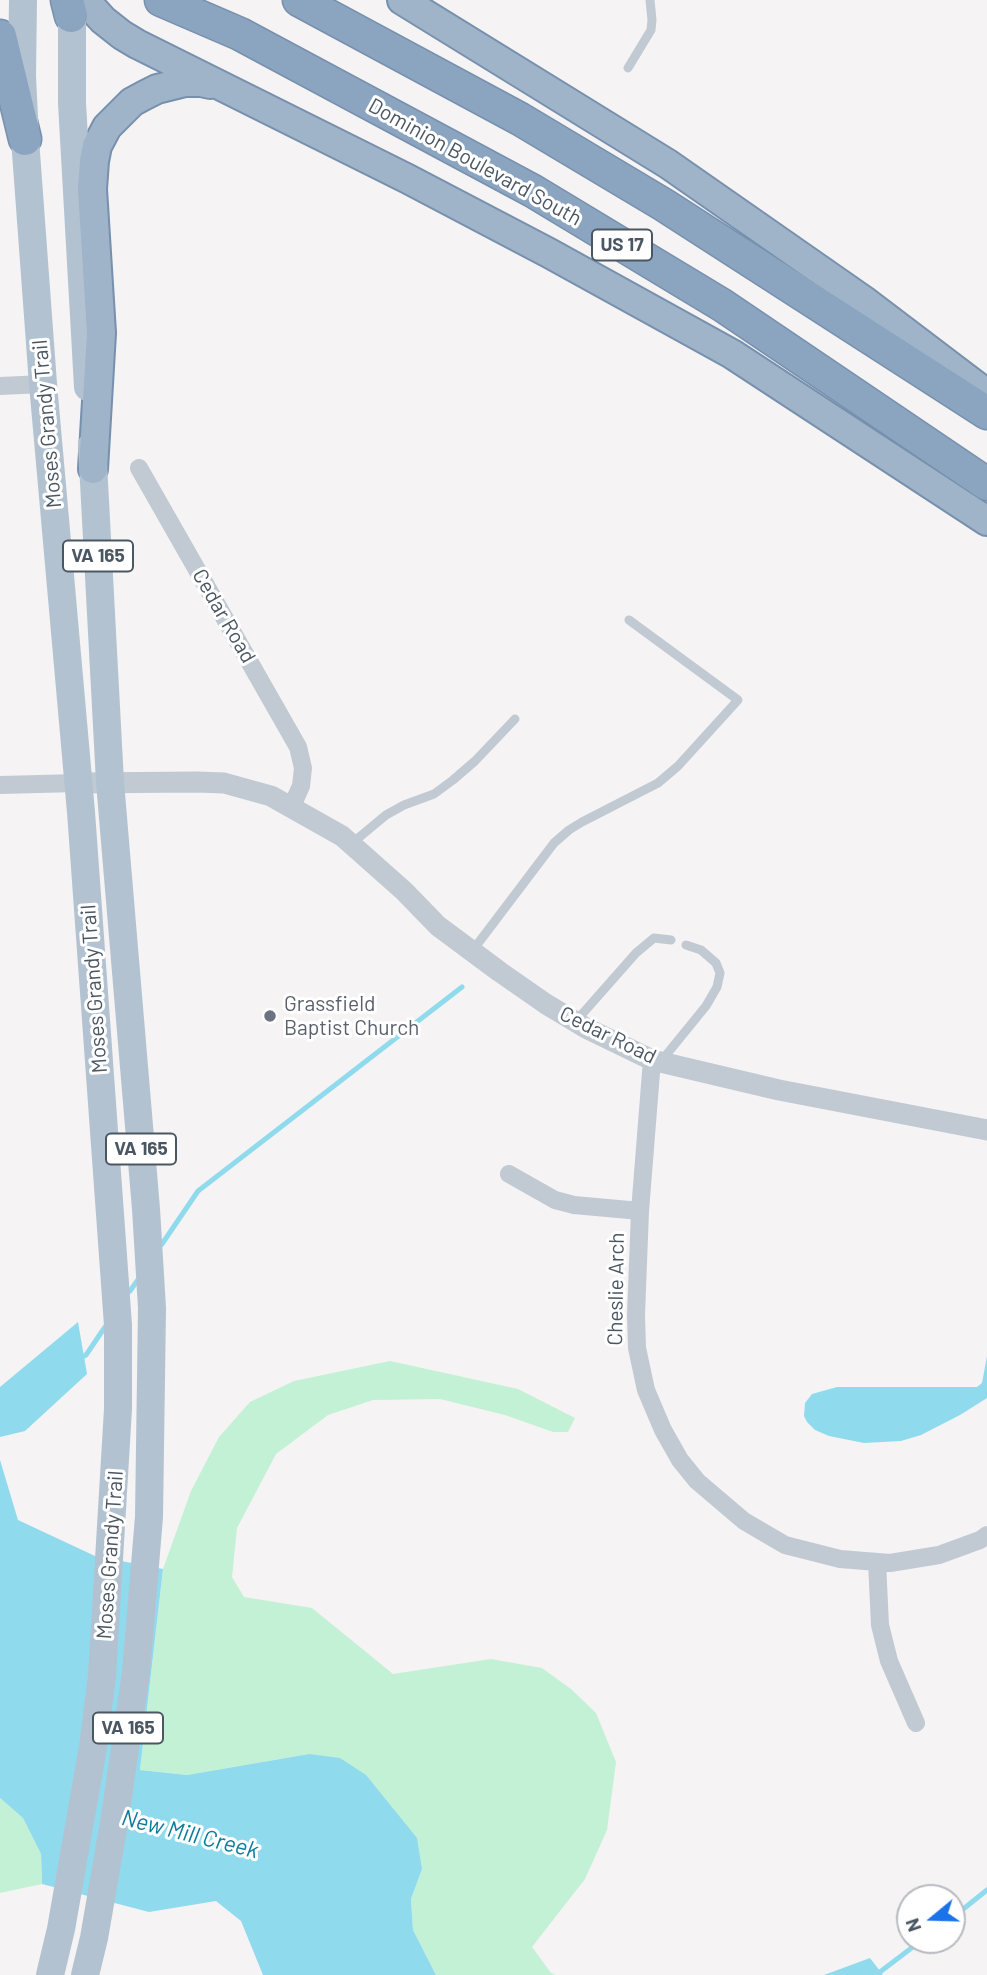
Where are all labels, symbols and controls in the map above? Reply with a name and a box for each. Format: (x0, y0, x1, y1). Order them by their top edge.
street label: Dominion Boulevard South (364, 93, 586, 231)
road number: US 17 (592, 230, 652, 260)
street label: Moses Grandy Trail (27, 339, 67, 509)
road number: VA 165 (63, 540, 133, 572)
street label: Cedar Road (187, 564, 261, 668)
street label: Moses Grandy Trail (76, 904, 112, 1074)
place label: Grassfield Baptist Church (284, 991, 419, 1041)
street label: Cedar Road (556, 1001, 660, 1069)
marker: Grassfield Baptist Church (262, 1008, 278, 1024)
road number: VA 165 (106, 1134, 176, 1164)
street label: Cheslie Arch (602, 1232, 630, 1346)
street label: Moses Grandy Trail (92, 1470, 128, 1640)
road number: VA 165 (93, 1712, 163, 1744)
water label: New Mill Creek (119, 1804, 261, 1864)
north arrow (896, 1884, 966, 1954)
text: N (900, 1916, 925, 1935)

